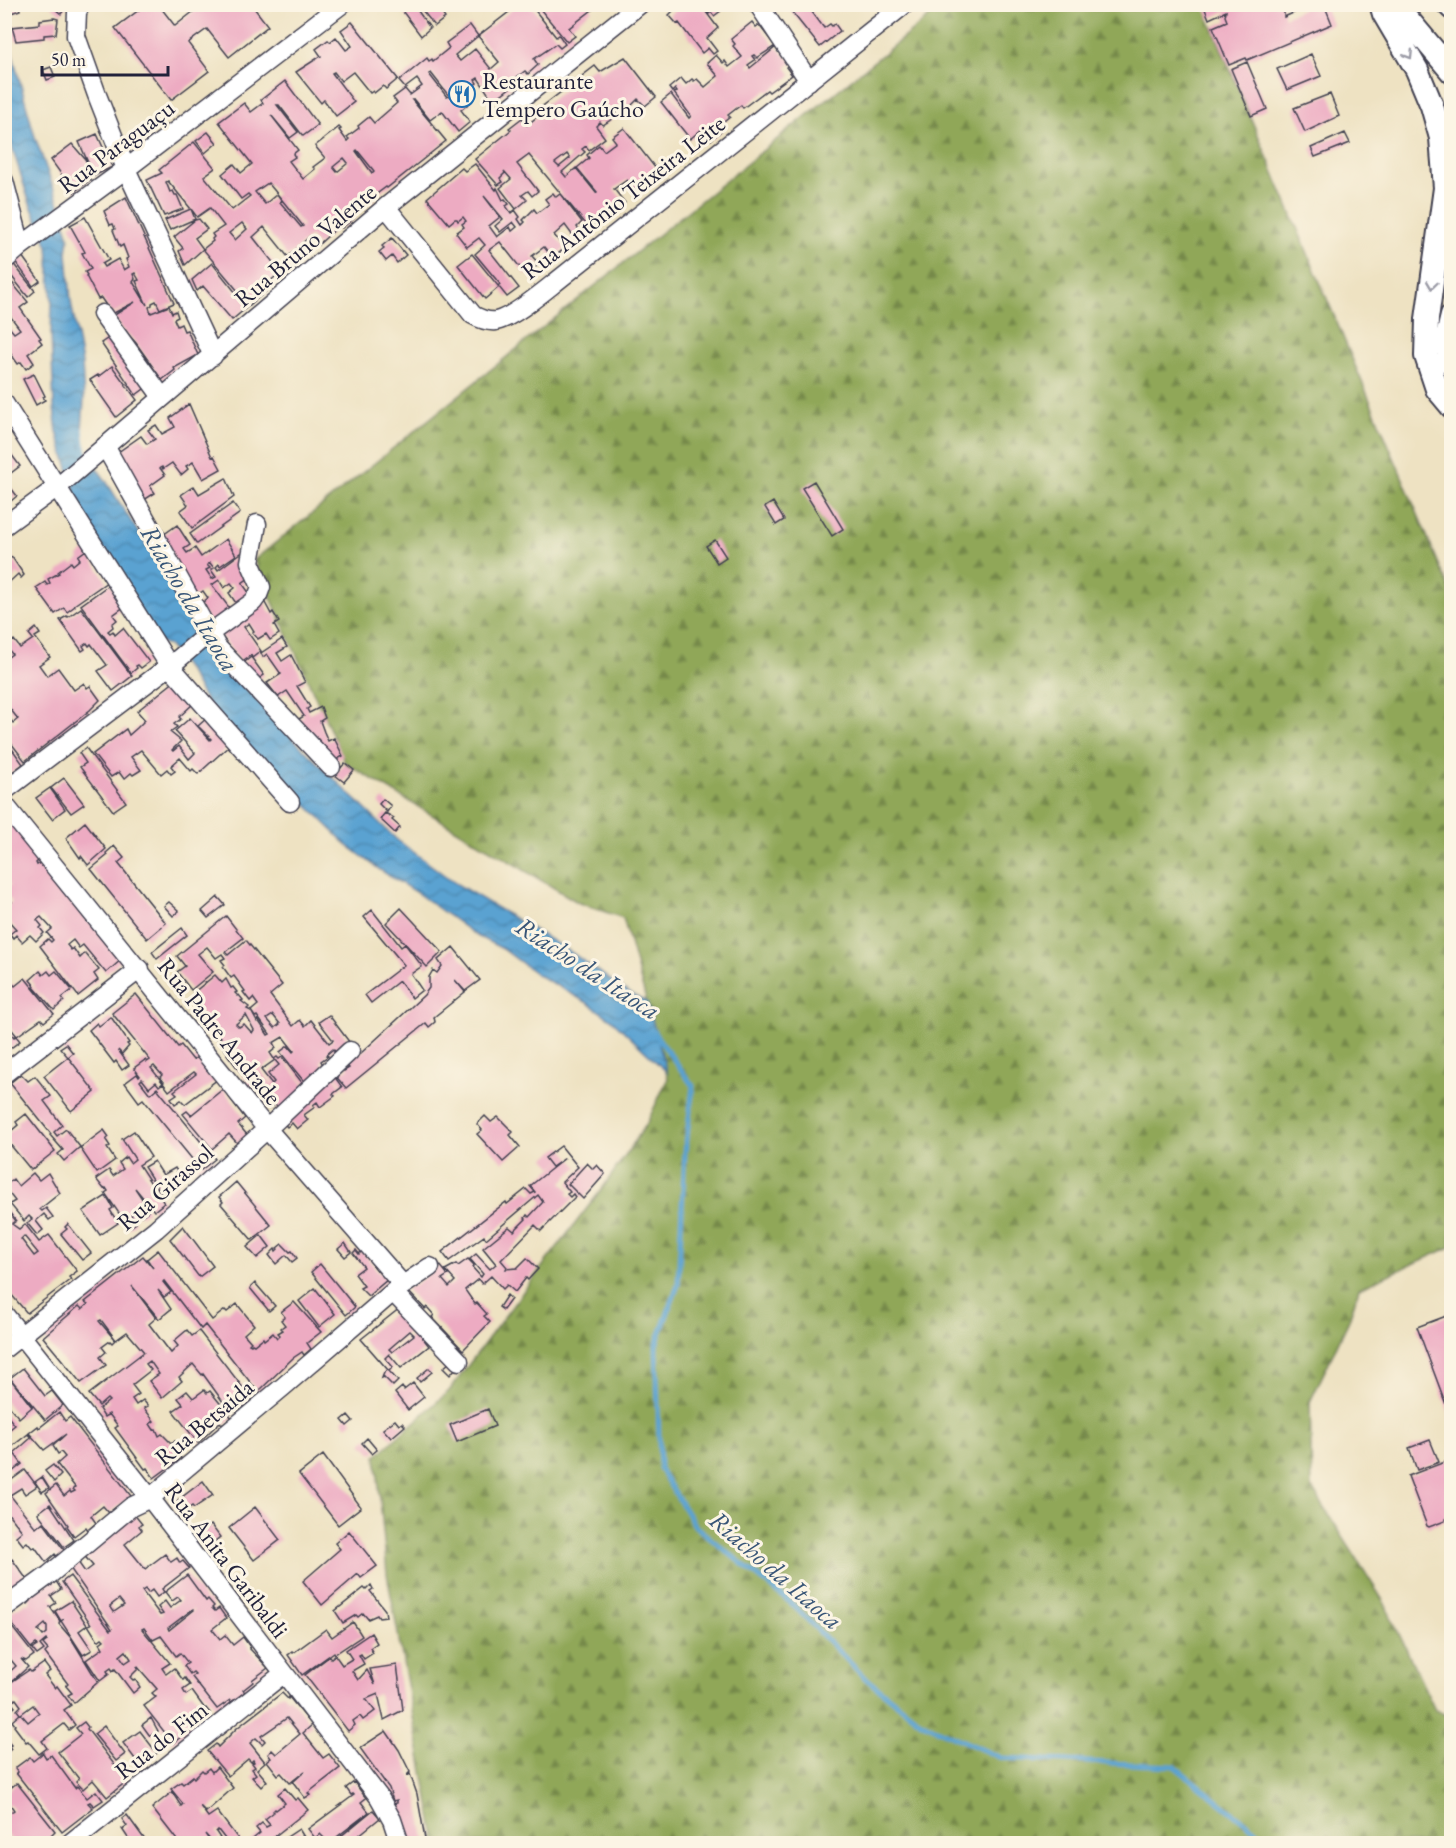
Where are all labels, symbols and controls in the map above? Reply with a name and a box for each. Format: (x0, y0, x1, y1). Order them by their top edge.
scale bar (42, 39, 168, 77)
text: 50 m (51, 48, 86, 71)
one-way arrow (1401, 49, 1412, 60)
place label: Restaurante Tempero Gaúcho (482, 65, 644, 124)
restaurant icon: Restaurante Tempero Gaúcho (447, 79, 477, 109)
street label: Rua Paraguaçu (51, 92, 181, 200)
street label: Rua Antônio Teixeira Leite (515, 108, 731, 286)
street label: Rua Bruno Valente (228, 176, 382, 314)
one-way arrow (1426, 280, 1438, 289)
water label: Riacho da Itaoca (133, 518, 247, 678)
water label: Riacho da Itaoca (509, 909, 667, 1027)
street label: Rua Padre Andrade (151, 951, 289, 1111)
street label: Rua Girassol (110, 1136, 220, 1237)
street label: Rua Betsaida (148, 1371, 260, 1472)
street label: Rua Anita Garibaldi (158, 1476, 296, 1644)
water label: Riacho da Itaoca (702, 1503, 850, 1637)
street label: Rua do Fim (108, 1694, 214, 1786)

